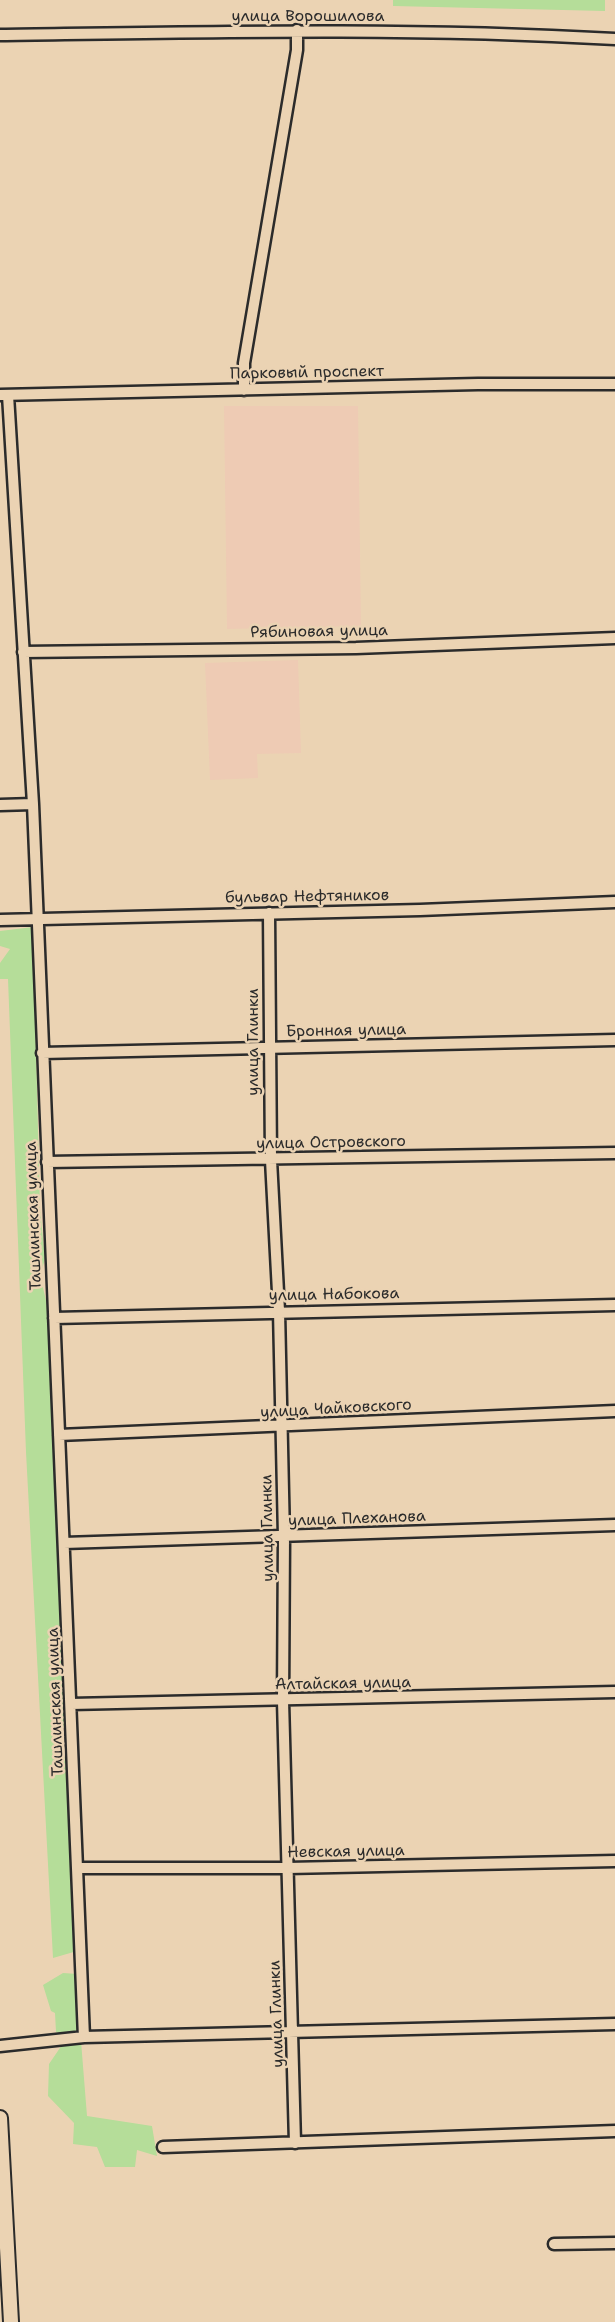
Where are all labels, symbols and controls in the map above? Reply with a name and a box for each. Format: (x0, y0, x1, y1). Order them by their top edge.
street label: улица Ворошилова (232, 7, 384, 27)
street label: Парковый проспект (230, 362, 384, 384)
street label: Рябиновая улица (250, 621, 388, 643)
street label: бульвар Нефтяников (225, 886, 389, 908)
street label: улица Глинки (244, 988, 264, 1096)
street label: Бронная улица (286, 1020, 406, 1042)
street label: улица Островского (256, 1132, 406, 1154)
street label: Ташлинская улица (22, 1141, 46, 1291)
street label: улица Набокова (269, 1284, 399, 1306)
street label: улица Чайковского (260, 1395, 412, 1423)
street label: улица Глинки (257, 1474, 279, 1582)
street label: улица Плеханова (288, 1507, 426, 1531)
street label: Ташлинская улица (44, 1627, 68, 1777)
street label: Алтайская улица (275, 1673, 411, 1695)
street label: Невская улица (287, 1841, 405, 1863)
street label: улица Глинки (266, 1960, 288, 2068)

